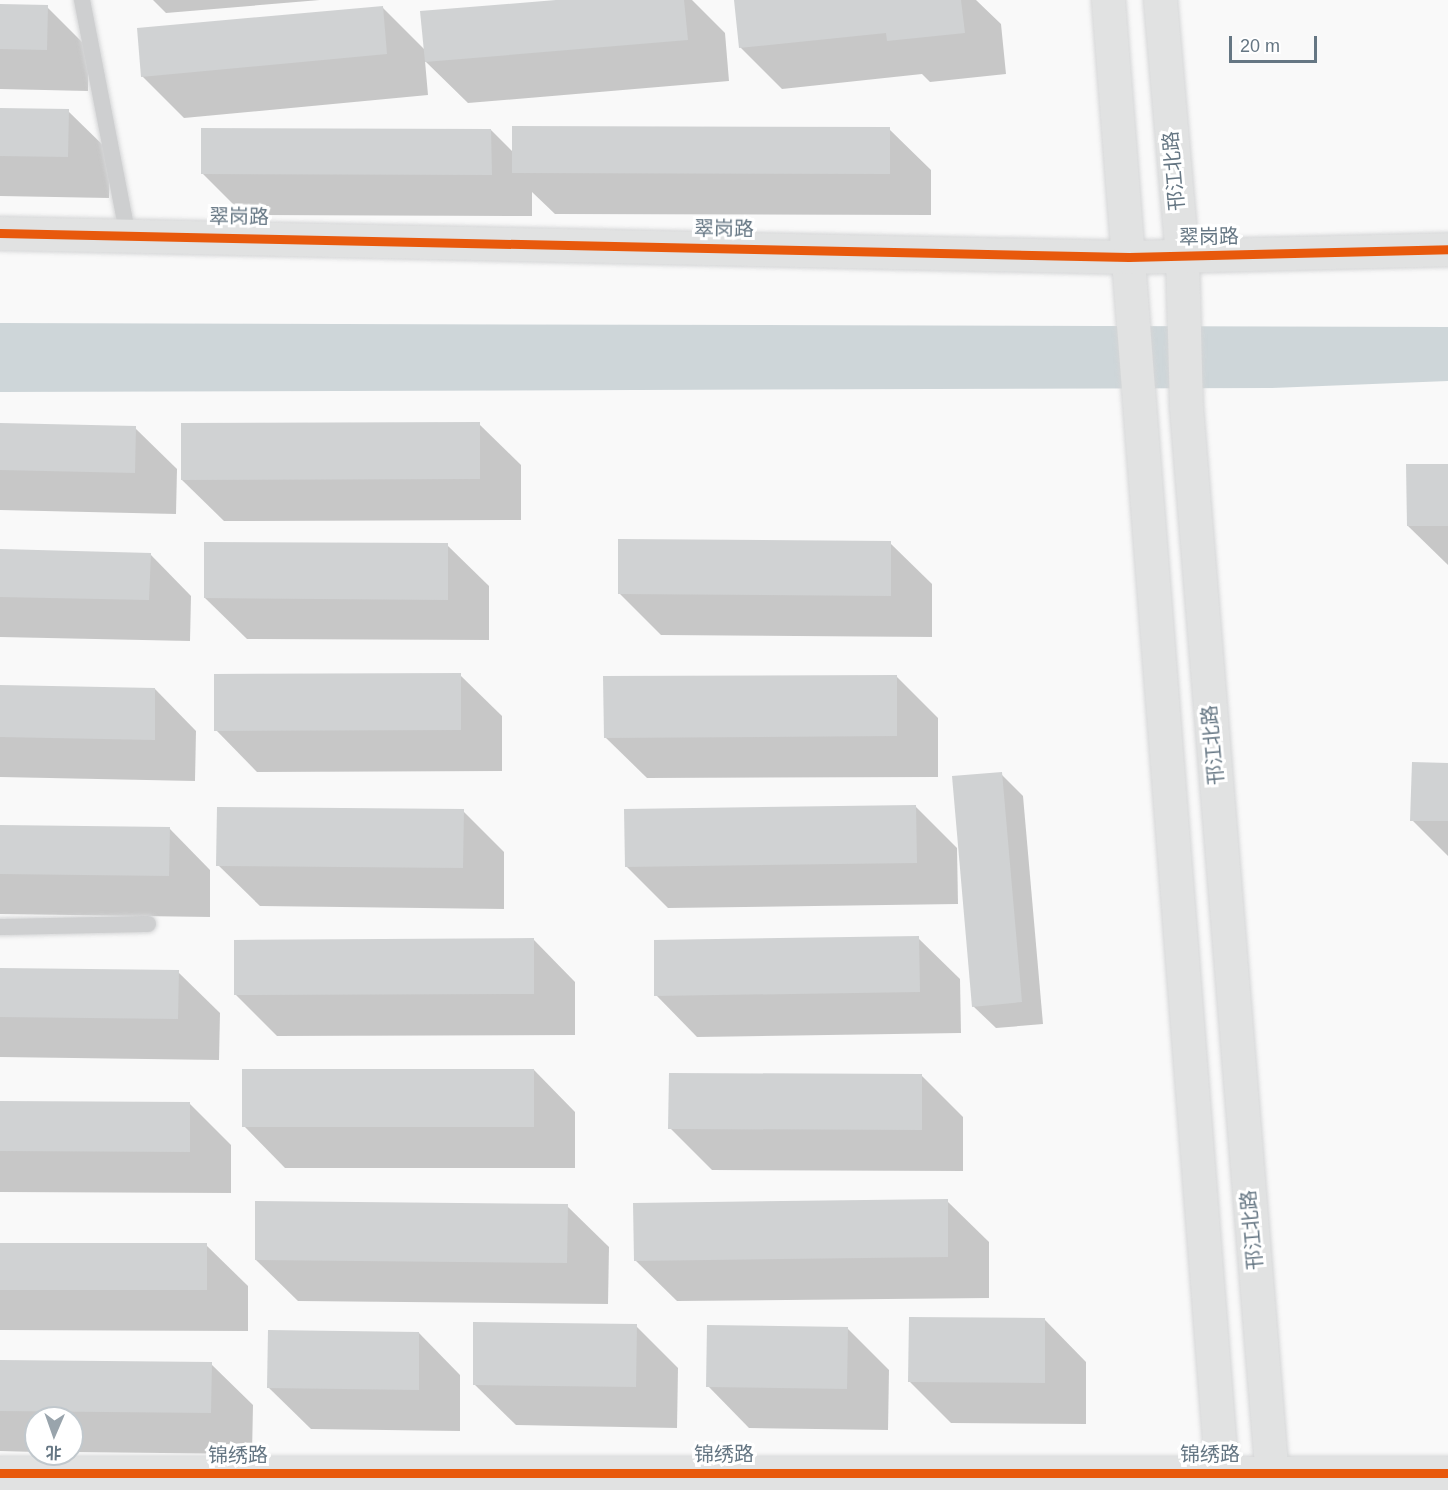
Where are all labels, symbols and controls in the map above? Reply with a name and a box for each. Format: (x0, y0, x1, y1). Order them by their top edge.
scale bar (1232, 24, 1320, 62)
text: 20 m (1240, 36, 1280, 56)
street label: 邗江北路 (1159, 130, 1189, 212)
street label: 翠岗路 (209, 204, 269, 230)
street label: 翠岗路 (694, 216, 754, 242)
street label: 翠岗路 (1179, 224, 1239, 250)
street label: 邗江北路 (1198, 704, 1228, 786)
street label: 邗江北路 (1237, 1189, 1267, 1271)
north arrow (24, 1406, 84, 1466)
street label: 锦绣路 (694, 1442, 754, 1466)
street label: 锦绣路 (1180, 1442, 1240, 1466)
street label: 锦绣路 (208, 1443, 268, 1467)
text: 北 (45, 1444, 62, 1461)

